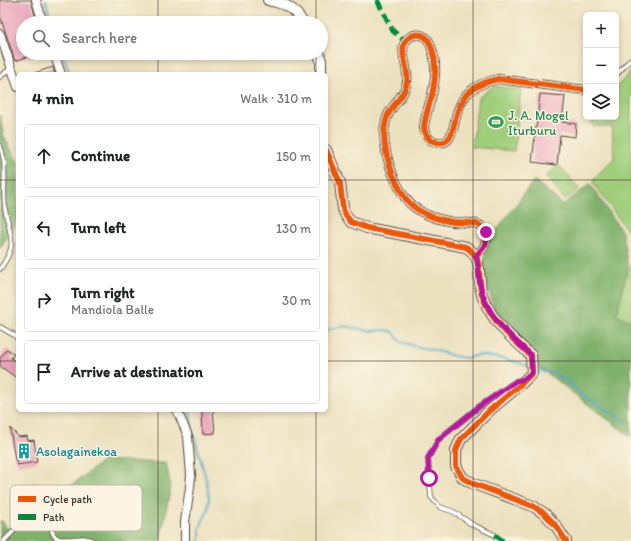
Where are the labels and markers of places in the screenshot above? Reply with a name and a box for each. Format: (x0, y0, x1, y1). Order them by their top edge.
place label: J. A. Mogel Iturburu (508, 108, 569, 138)
sports icon: J. A. Mogel Iturburu (487, 113, 505, 131)
building icon: Asolagainekoa (15, 442, 33, 460)
place label: Asolagainekoa (36, 444, 117, 459)

